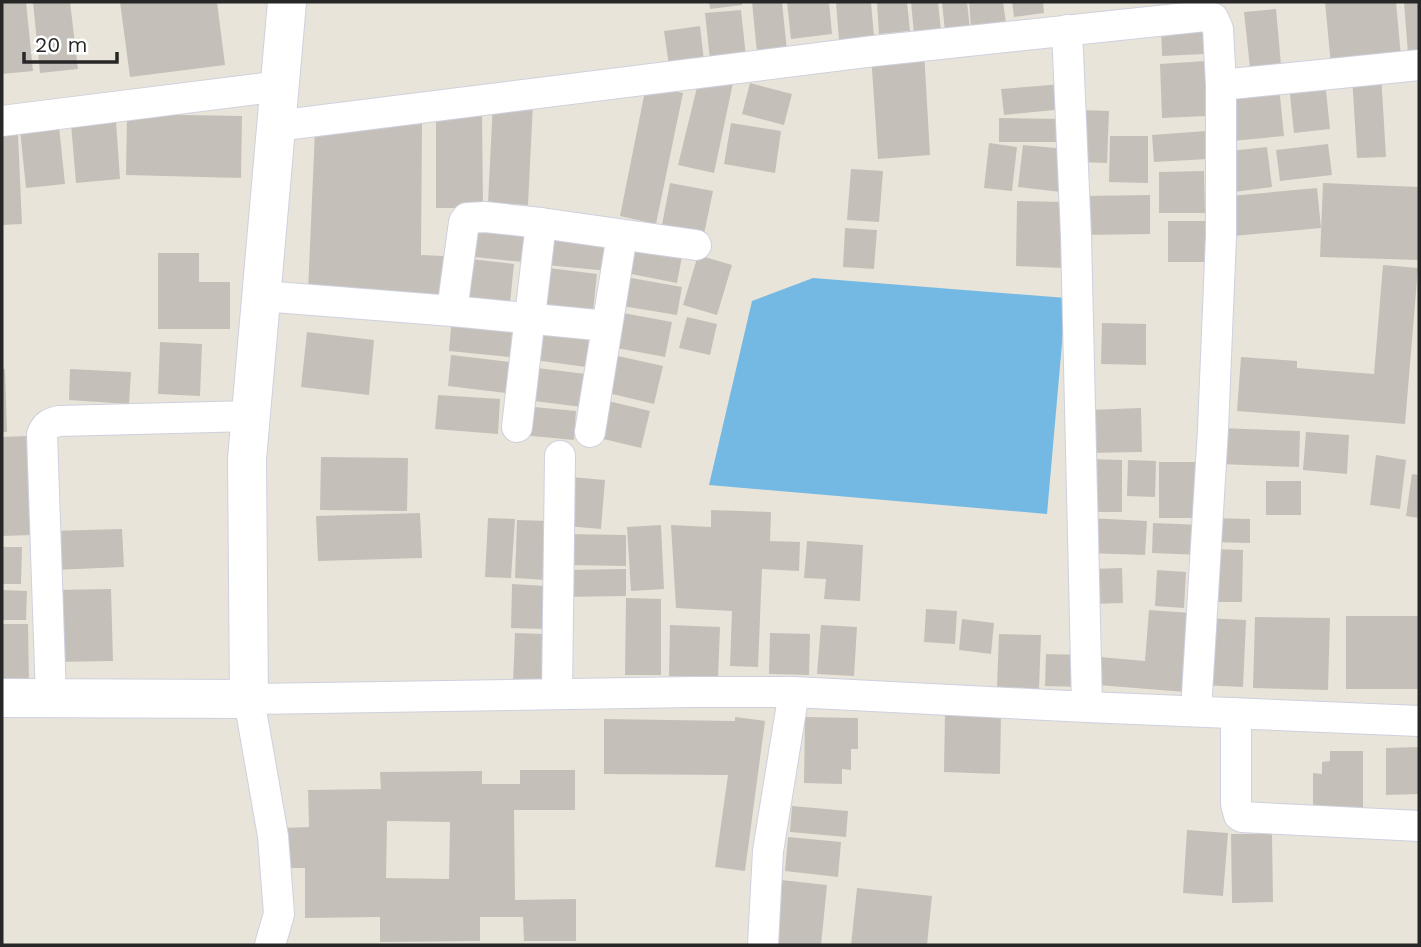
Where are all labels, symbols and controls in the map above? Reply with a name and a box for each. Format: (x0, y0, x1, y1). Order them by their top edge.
scale bar (24, 21, 117, 65)
text: 20 m (35, 32, 87, 57)

